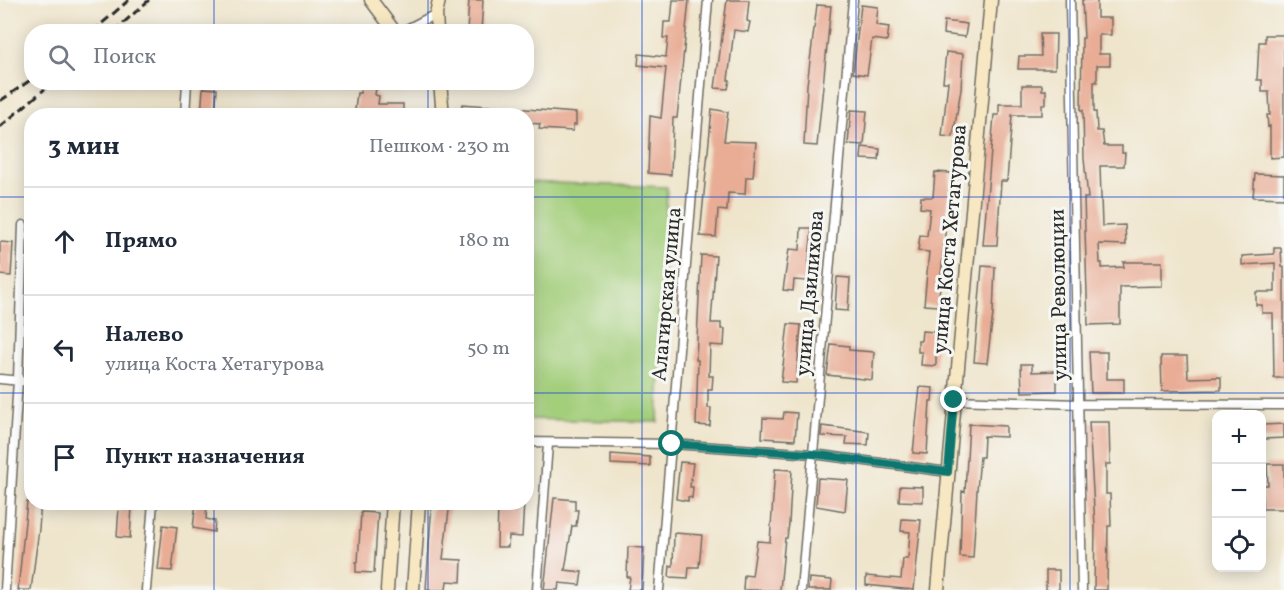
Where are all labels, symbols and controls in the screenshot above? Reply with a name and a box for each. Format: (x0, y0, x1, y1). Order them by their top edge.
search box (24, 24, 534, 90)
icon: search (45, 41, 78, 74)
text: Поиск (93, 42, 156, 73)
street label: улица Коста Хетагурова (926, 123, 975, 355)
text: 3 мин (48, 129, 120, 165)
text: Пешком · 230 m (369, 133, 510, 161)
street label: Алагирская улица (645, 206, 690, 382)
street label: улица Революции (1043, 208, 1075, 381)
street label: улица Дзилихова (789, 209, 832, 377)
icon: ahead (48, 225, 81, 258)
text: Прямо (105, 226, 177, 257)
text: 180 m (458, 227, 510, 255)
text: Налево (105, 320, 184, 351)
icon: left (48, 333, 81, 366)
text: 50 m (467, 335, 510, 363)
text: улица Коста Хетагурова (105, 351, 325, 379)
route end (940, 386, 966, 412)
map controls (1212, 410, 1266, 572)
button: + (1212, 410, 1266, 464)
route start (658, 430, 684, 456)
icon: arrive (48, 441, 81, 474)
text: Пункт назначения (105, 442, 305, 473)
button: − (1212, 464, 1266, 518)
button: locate (1212, 518, 1266, 572)

